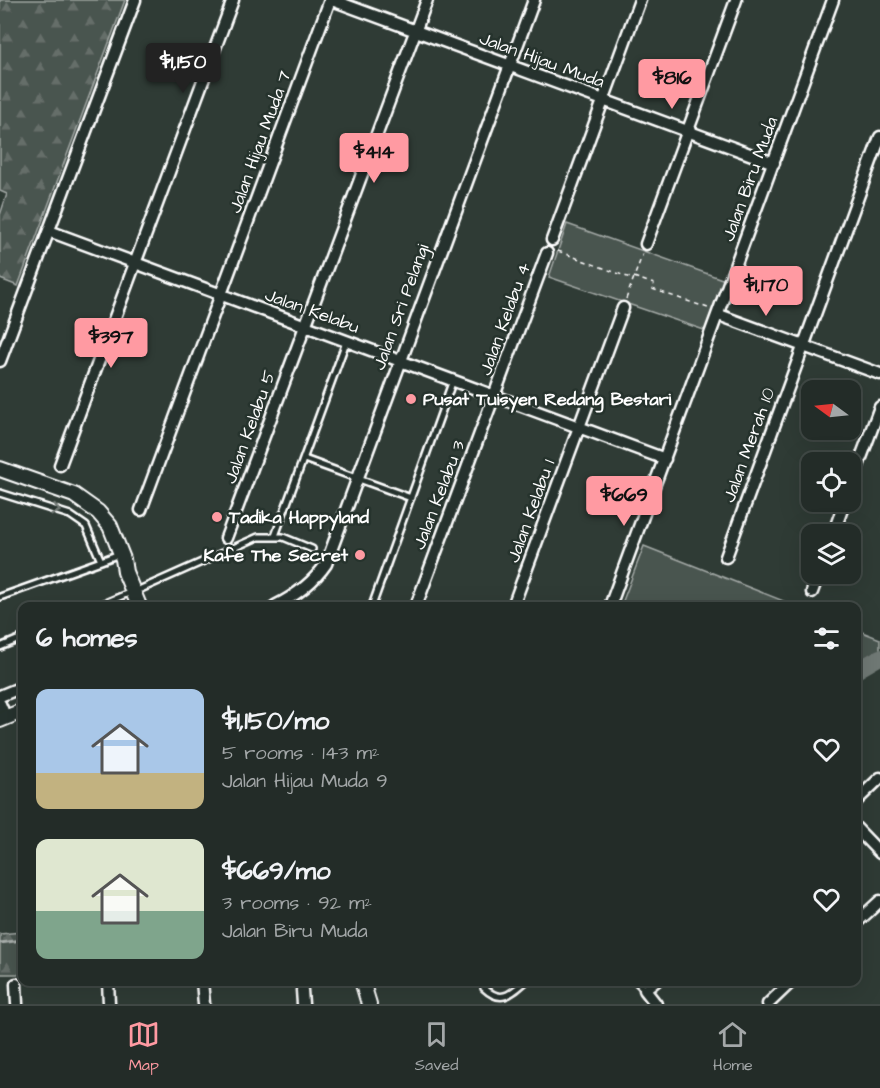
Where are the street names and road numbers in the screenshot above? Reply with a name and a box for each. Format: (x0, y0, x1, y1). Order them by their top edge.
street label: Jalan Hijau Muda (476, 26, 608, 94)
street label: Jalan Hijau Muda 7 (223, 67, 297, 217)
street label: Jalan Biru Muda (716, 113, 784, 245)
street label: Jalan Sri Pelangi (367, 240, 436, 374)
street label: Jalan Kelabu 4 (473, 259, 537, 379)
street label: Jalan Kelabu (261, 282, 363, 340)
street label: Jalan Kelabu 5 (218, 367, 282, 487)
street label: Jalan Merah 10 (717, 384, 781, 506)
street label: Jalan Kelabu 3 (407, 437, 471, 553)
street label: Jalan Kelabu 1 (501, 456, 561, 566)

